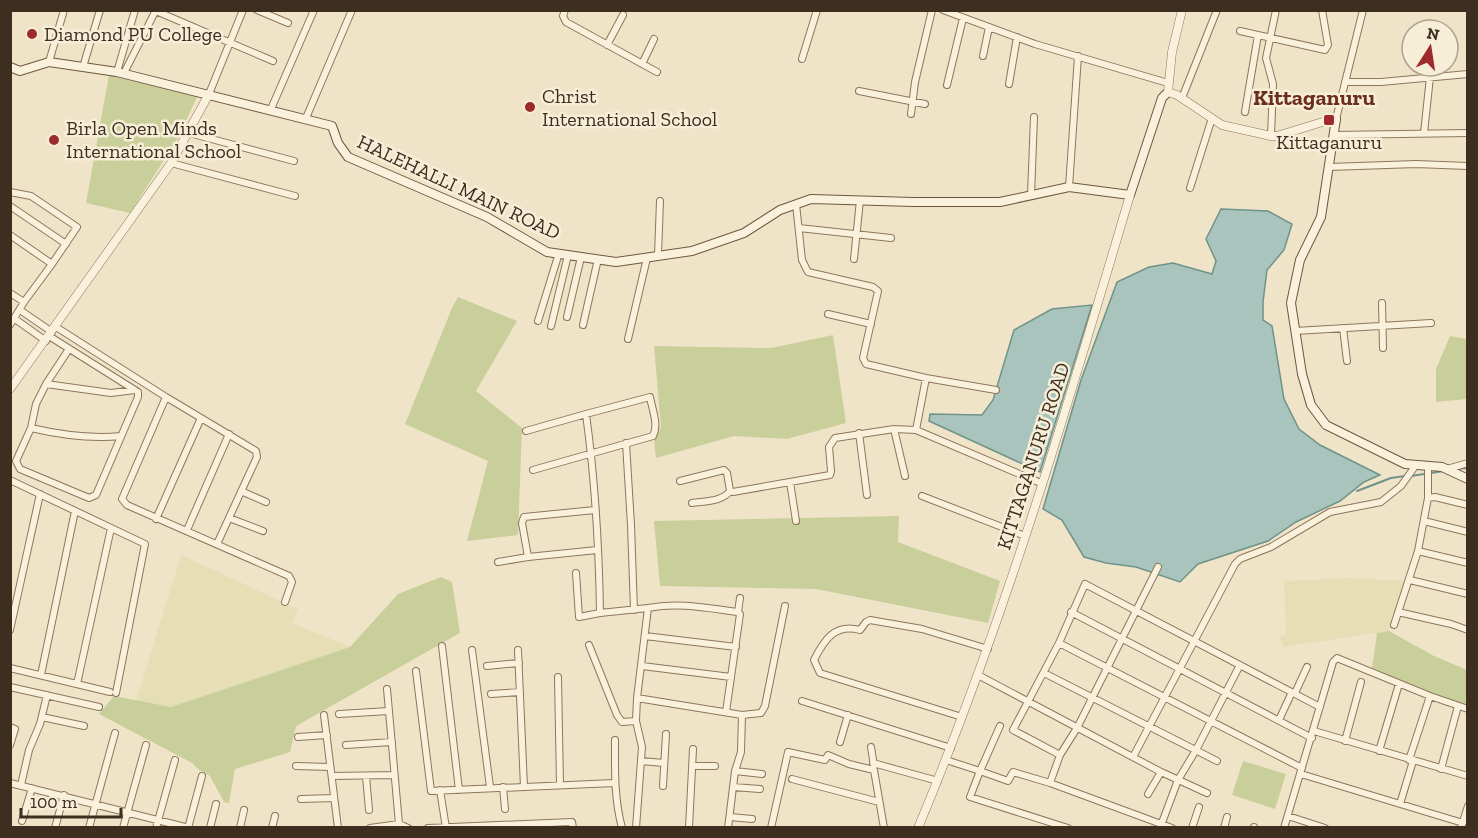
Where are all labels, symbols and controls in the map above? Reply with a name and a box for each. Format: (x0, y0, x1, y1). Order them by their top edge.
north arrow (1400, 18, 1460, 78)
place label: Diamond PU College (44, 22, 222, 46)
text: N (1425, 23, 1441, 44)
marker: Diamond PU College (25, 27, 39, 41)
place label: Christ International School (542, 84, 717, 131)
district label: Kittaganuru (1253, 84, 1375, 111)
marker: Christ International School (523, 100, 537, 114)
marker: Kittaganuru (1322, 113, 1336, 127)
place label: Birla Open Minds International School (66, 116, 241, 163)
street label: HALEHALLI MAIN ROAD (354, 129, 564, 245)
place label: Kittaganuru (1276, 130, 1382, 154)
marker: Birla Open Minds International School (47, 133, 61, 147)
street label: KITTAGANURU ROAD (991, 359, 1075, 553)
scale bar (21, 781, 122, 819)
text: 100 m (30, 791, 78, 813)

